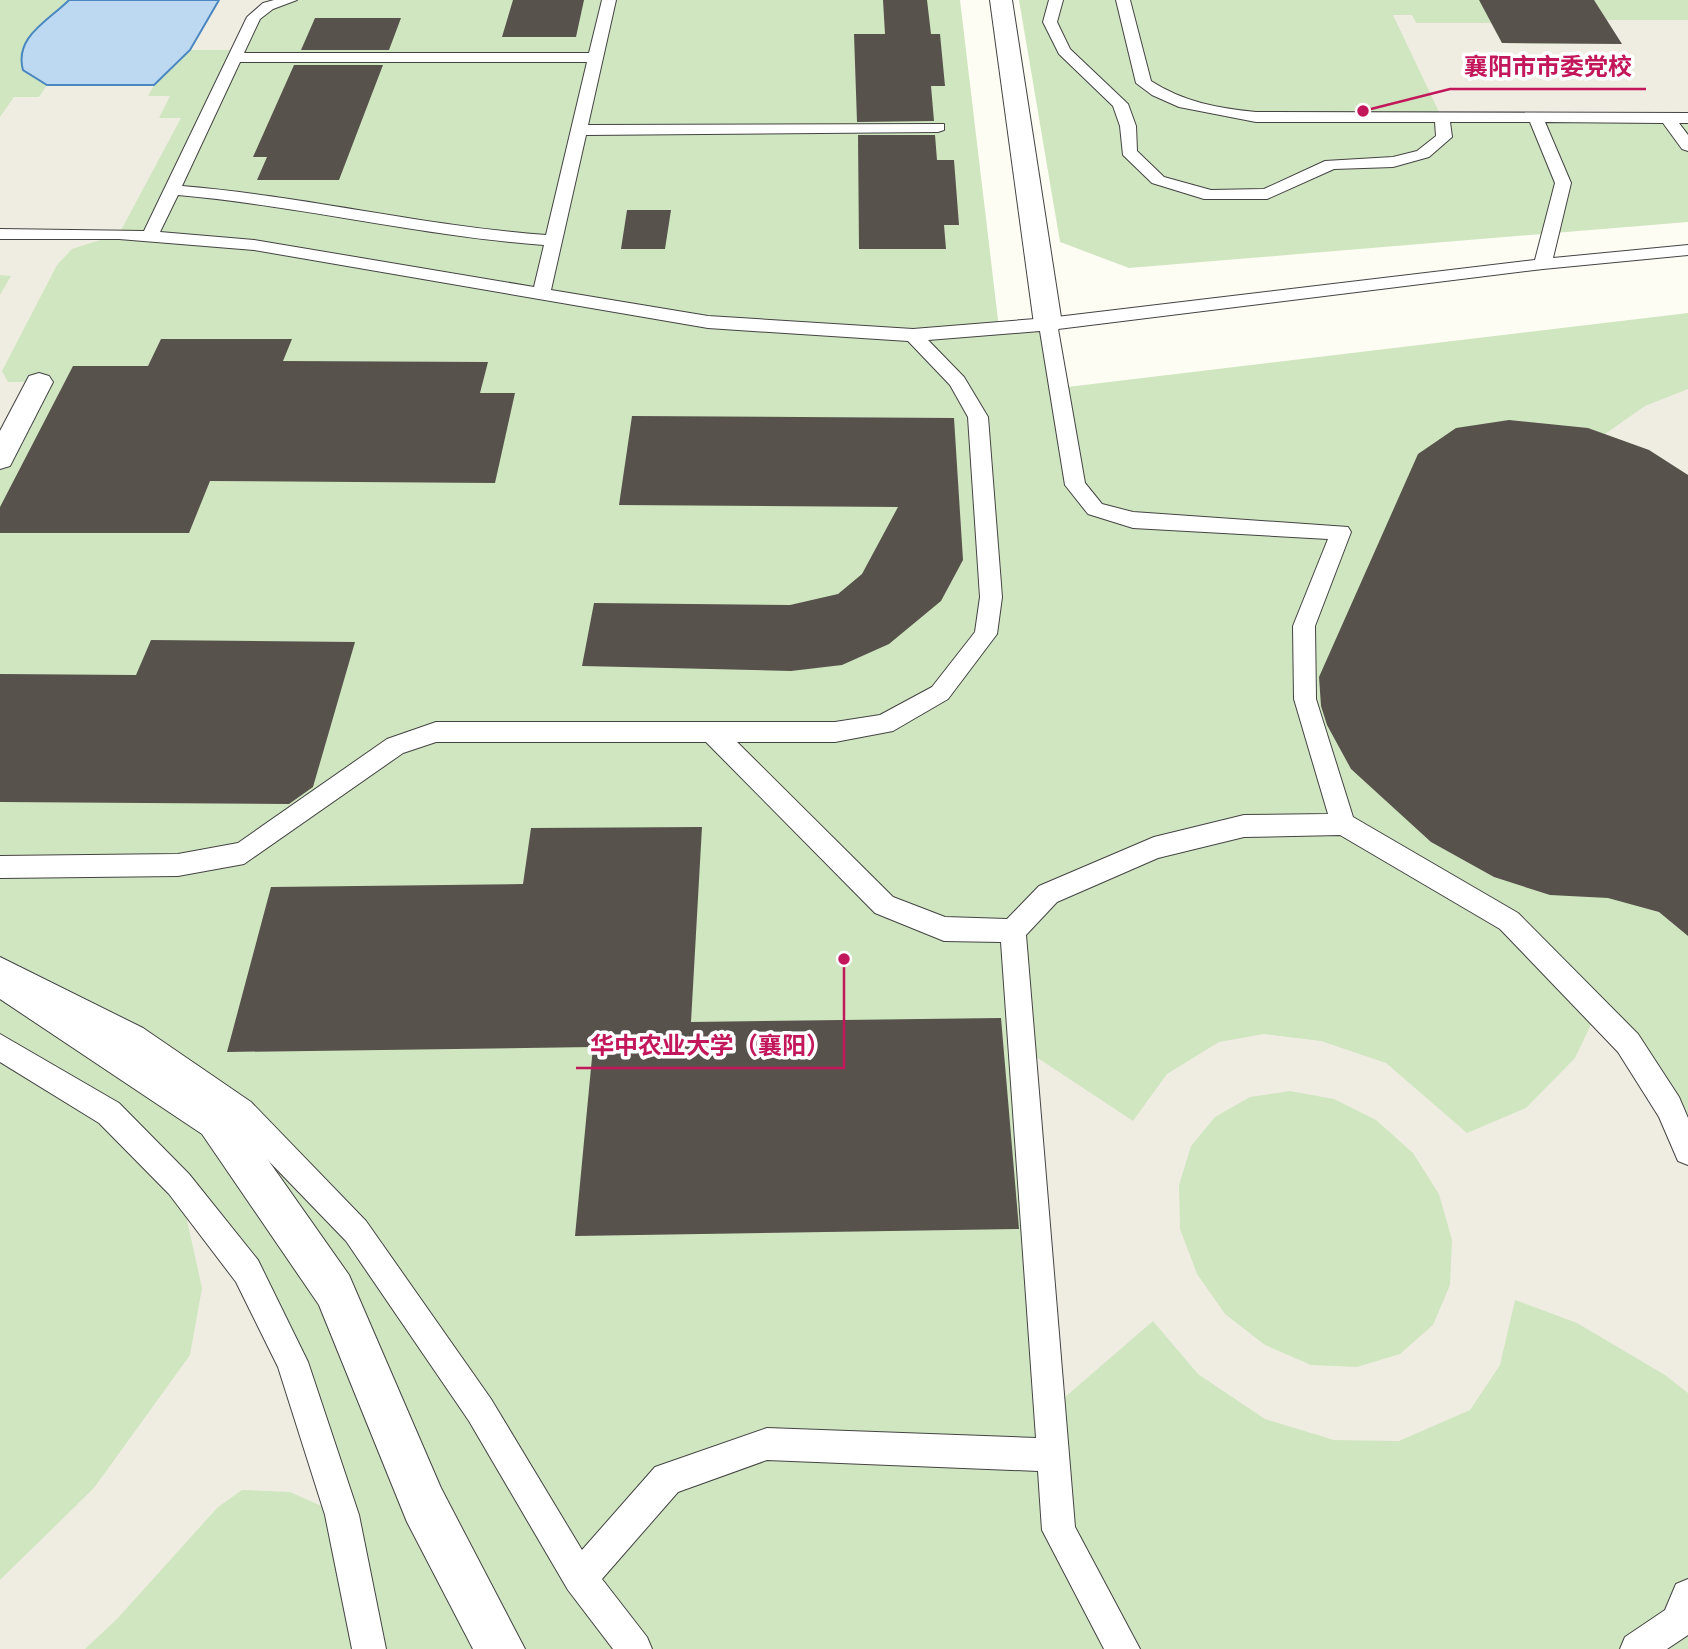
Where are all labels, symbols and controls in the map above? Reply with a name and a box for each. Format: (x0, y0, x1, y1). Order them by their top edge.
callout: 襄阳市市委党校 (1450, 44, 1646, 89)
text: 襄阳市市委党校 (1464, 52, 1632, 81)
callout: 华中农业大学（襄阳） (576, 1023, 844, 1068)
text: 华中农业大学（襄阳） (590, 1031, 830, 1060)

